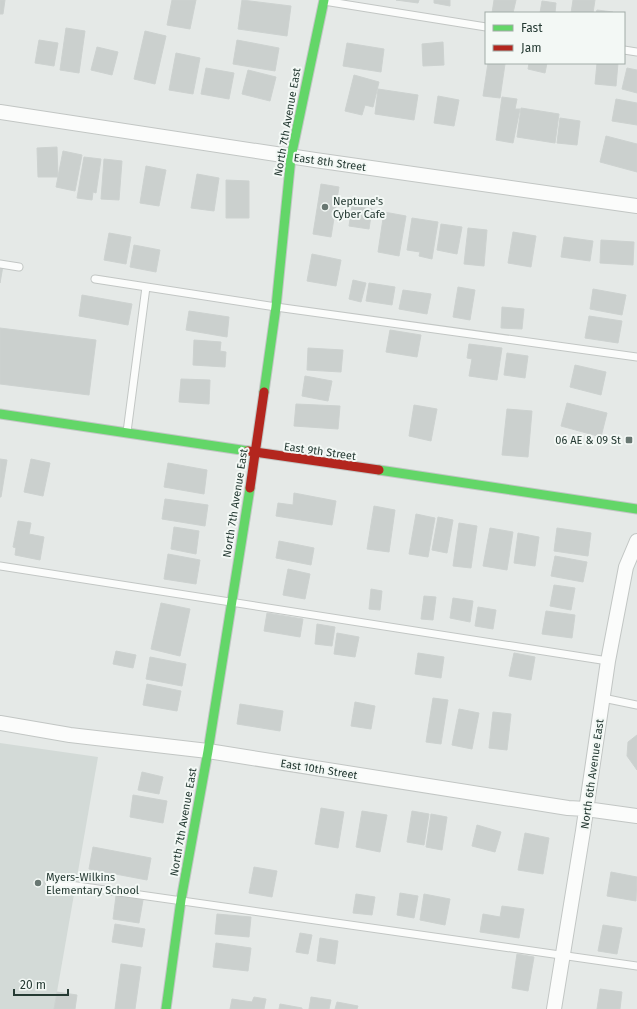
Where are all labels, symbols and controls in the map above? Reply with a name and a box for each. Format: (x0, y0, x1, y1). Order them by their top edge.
legend (485, 12, 625, 64)
text: Fast (521, 21, 543, 35)
text: Jam (521, 41, 541, 55)
street label: North 7th Avenue East (272, 67, 303, 177)
street label: East 8th Street (293, 151, 367, 174)
place label: Neptune's Cyber Cafe (333, 195, 385, 221)
marker: Neptune's Cyber Cafe (320, 202, 330, 212)
place label: 06 AE & 09 St (555, 434, 621, 447)
marker: 06 AE & 09 St (624, 435, 634, 445)
street label: East 9th Street (283, 440, 357, 463)
street label: North 7th Avenue East (220, 448, 251, 558)
street label: North 6th Avenue East (578, 718, 607, 830)
street label: East 10th Street (280, 757, 358, 782)
street label: North 7th Avenue East (168, 767, 199, 877)
place label: Myers-Wilkins Elementary School (46, 871, 139, 897)
marker: Myers-Wilkins Elementary School (33, 878, 43, 888)
scale bar (14, 971, 68, 997)
text: 20 m (20, 978, 46, 992)

